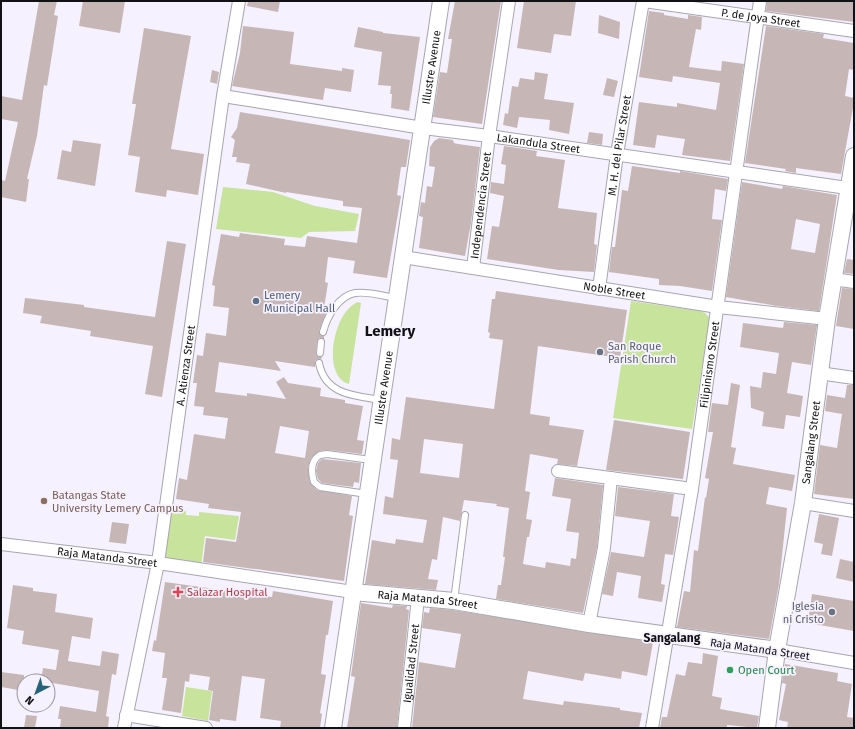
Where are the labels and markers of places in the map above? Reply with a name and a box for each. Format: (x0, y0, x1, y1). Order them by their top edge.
place label: Lemery Municipal Hall (264, 289, 335, 315)
marker: Lemery Municipal Hall (251, 296, 261, 306)
place label: San Roque Parish Church (608, 340, 676, 366)
marker: San Roque Parish Church (595, 347, 605, 357)
place label: Batangas State University Lemery Campus (52, 489, 183, 515)
marker: Batangas State University Lemery Campus (39, 496, 49, 506)
marker: Salazar Hospital (172, 586, 184, 598)
place label: Salazar Hospital (187, 586, 267, 599)
place label: Iglesia ni Cristo (783, 600, 824, 626)
marker: Iglesia ni Cristo (827, 607, 837, 617)
place label: Open Court (738, 664, 795, 677)
marker: Open Court (725, 665, 735, 675)

